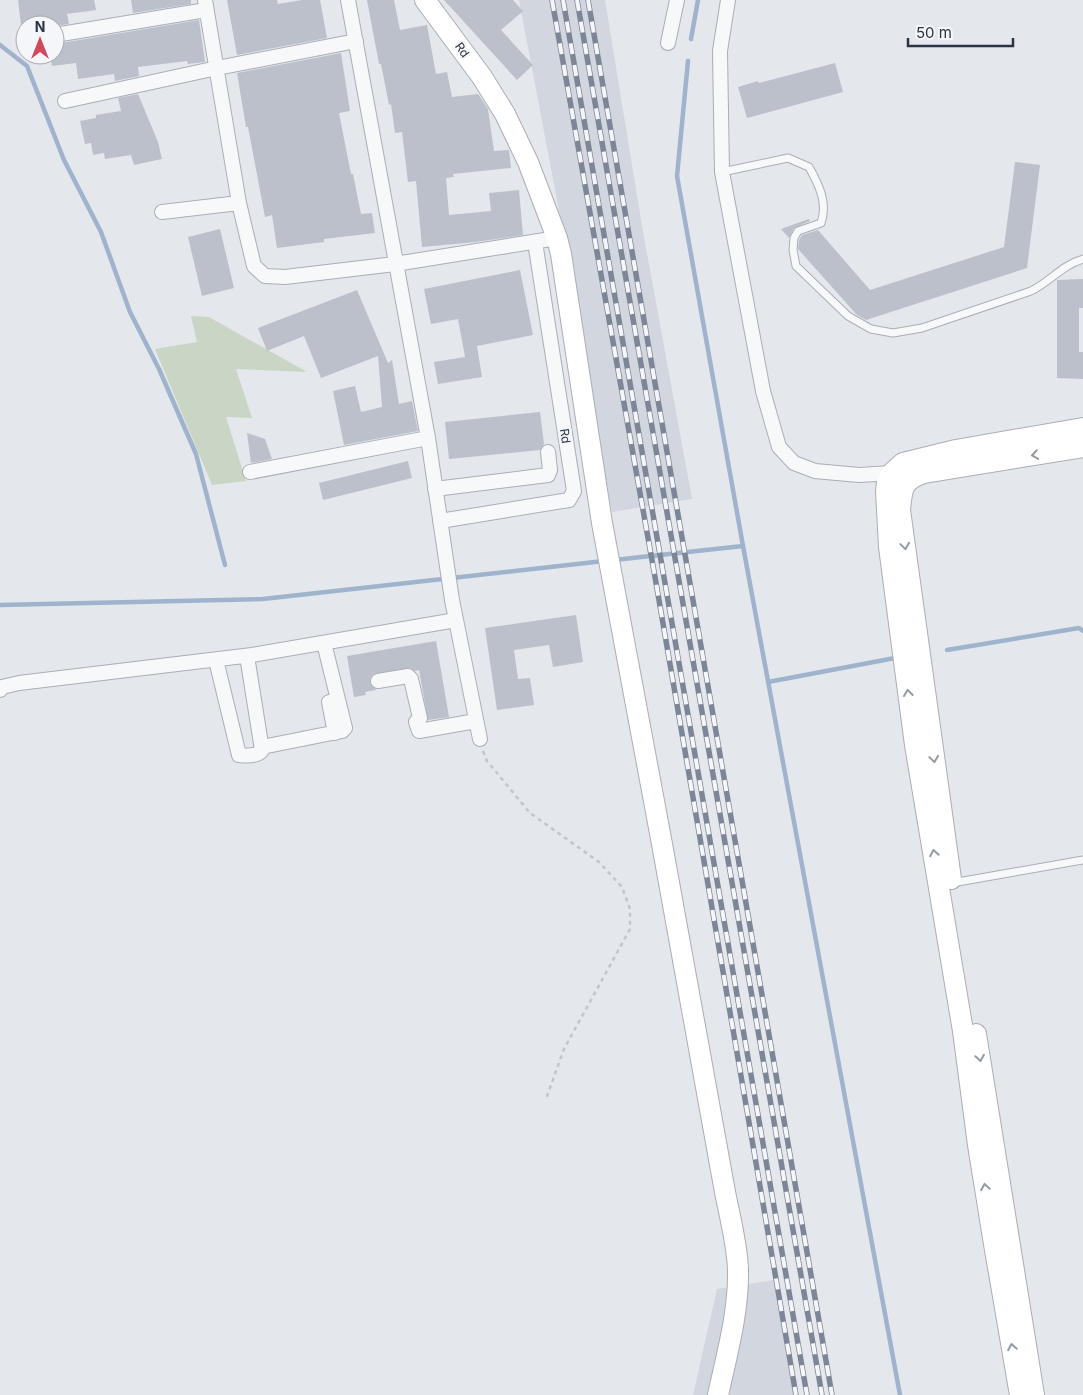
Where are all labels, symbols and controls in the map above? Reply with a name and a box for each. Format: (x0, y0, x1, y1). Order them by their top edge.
north arrow (15, 15, 65, 65)
scale bar (908, 15, 1013, 47)
text: N (35, 18, 45, 35)
text: 50 m (916, 23, 952, 42)
street label: Rd (452, 39, 473, 60)
street label: Rd (557, 427, 574, 444)
one-way arrow (1030, 449, 1039, 459)
one-way arrow (899, 541, 909, 550)
one-way arrow (903, 688, 914, 696)
one-way arrow (929, 754, 939, 763)
one-way arrow (929, 849, 939, 858)
one-way arrow (975, 1053, 985, 1062)
one-way arrow (980, 1182, 990, 1191)
one-way arrow (1007, 1343, 1017, 1351)

